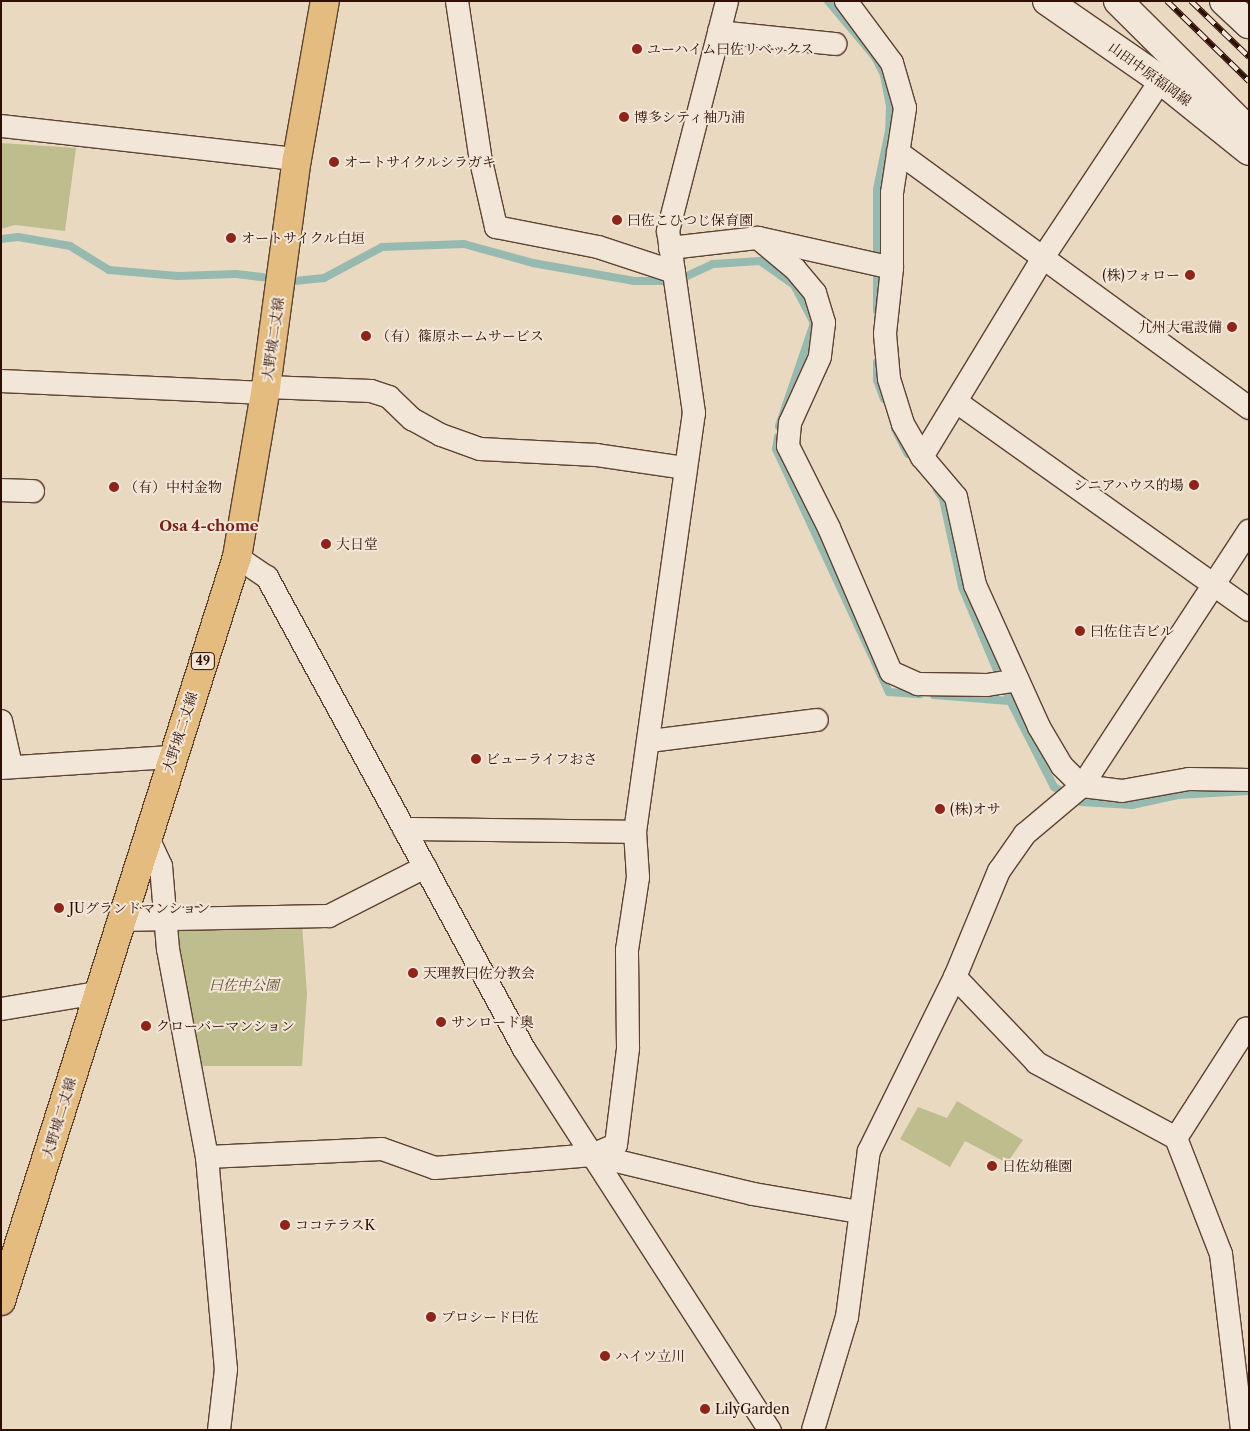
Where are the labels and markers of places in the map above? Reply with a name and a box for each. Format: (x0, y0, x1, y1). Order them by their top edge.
place label: ユーハイム曰佐リベックス (647, 41, 815, 57)
marker: ユーハイム曰佐リベックス (631, 43, 643, 55)
place label: 博多シティ袖乃浦 (634, 109, 746, 125)
marker: 博多シティ袖乃浦 (618, 111, 630, 123)
place label: オートサイクルシラガキ (344, 154, 498, 170)
marker: オートサイクルシラガキ (328, 156, 340, 168)
place label: 曰佐こひつじ保育園 (627, 212, 753, 228)
marker: 曰佐こひつじ保育園 (611, 214, 623, 226)
place label: オートサイクル白垣 (241, 230, 367, 246)
marker: オートサイクル白垣 (225, 232, 237, 244)
place label: (株)フォロー (1102, 267, 1180, 283)
marker: (株)フォロー (1184, 269, 1196, 281)
place label: 九州大電設備 (1138, 319, 1222, 335)
marker: 九州大電設備 (1226, 321, 1238, 333)
place label: （有）篠原ホームサービス (376, 328, 544, 344)
marker: （有）篠原ホームサービス (360, 330, 372, 342)
place label: シニアハウス的場 (1072, 477, 1184, 493)
place label: （有）中村金物 (124, 479, 222, 495)
marker: シニアハウス的場 (1188, 479, 1200, 491)
marker: （有）中村金物 (108, 481, 120, 493)
place label: 大日堂 (336, 536, 378, 552)
marker: 大日堂 (320, 538, 332, 550)
place label: 曰佐住吉ビル (1090, 623, 1174, 639)
marker: 曰佐住吉ビル (1074, 625, 1086, 637)
place label: ビューライフおさ (486, 751, 598, 767)
marker: ビューライフおさ (470, 753, 482, 765)
place label: (株)オサ (950, 801, 1000, 817)
marker: (株)オサ (934, 803, 946, 815)
place label: JUグランドマンション (69, 900, 211, 916)
marker: JUグランドマンション (53, 902, 65, 914)
place label: 天理教曰佐分教会 (423, 965, 535, 981)
marker: 天理教曰佐分教会 (407, 967, 419, 979)
place label: サンロード奥 (451, 1014, 535, 1030)
marker: サンロード奥 (435, 1016, 447, 1028)
place label: クローバーマンション (156, 1018, 296, 1034)
marker: クローバーマンション (140, 1020, 152, 1032)
place label: 日佐幼稚園 (1002, 1158, 1072, 1174)
marker: 日佐幼稚園 (986, 1160, 998, 1172)
place label: ココテラスK (295, 1217, 376, 1233)
marker: ココテラスK (279, 1219, 291, 1231)
place label: プロシード曰佐 (441, 1309, 539, 1325)
marker: プロシード曰佐 (425, 1311, 437, 1323)
place label: ハイツ立川 (615, 1348, 685, 1364)
marker: ハイツ立川 (599, 1350, 611, 1362)
place label: LilyGarden (715, 1401, 790, 1417)
marker: LilyGarden (699, 1403, 711, 1415)

